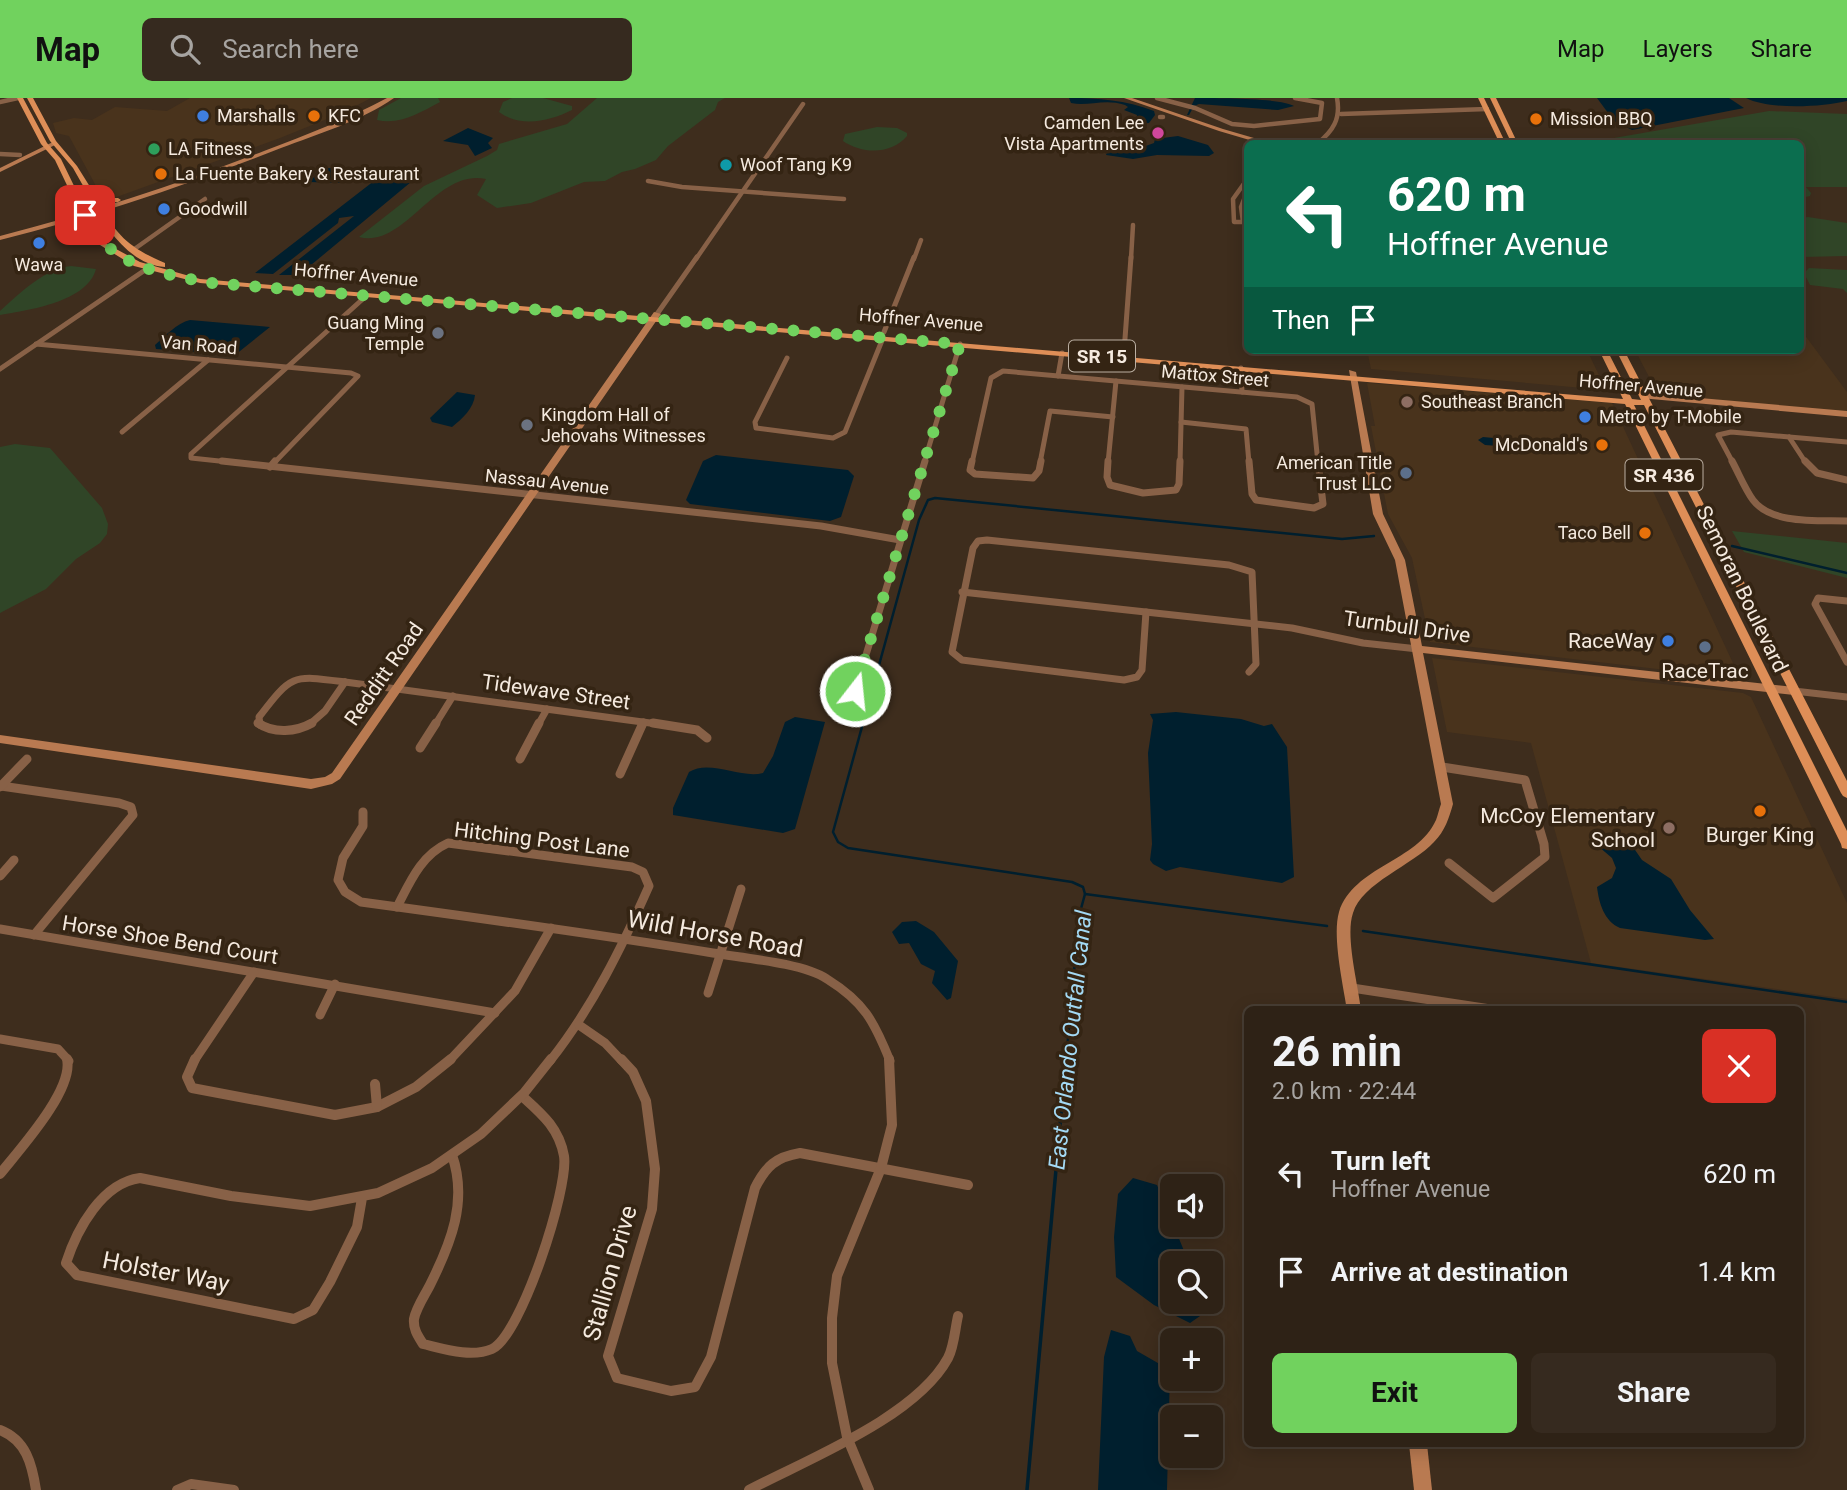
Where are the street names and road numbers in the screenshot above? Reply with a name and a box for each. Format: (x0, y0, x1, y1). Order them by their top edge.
street label: Hoffner Avenue (293, 259, 419, 290)
street label: Hoffner Avenue (858, 304, 984, 335)
street label: Van Road (160, 331, 238, 358)
road number: SR 15 (1069, 340, 1135, 372)
street label: Mattox Street (1160, 360, 1270, 391)
street label: Hoffner Avenue (1578, 370, 1704, 401)
road number: SR 436 (1626, 460, 1702, 490)
street label: Nassau Avenue (484, 465, 610, 498)
street label: Semoran Boulevard (1691, 502, 1793, 676)
street label: Turnbull Drive (1342, 606, 1472, 648)
street label: Redditt Road (340, 618, 428, 730)
street label: Tidewave Street (480, 670, 632, 714)
street label: Hitching Post Lane (453, 817, 631, 863)
street label: Wild Horse Road (625, 905, 805, 963)
street label: Horse Shoe Bend Court (60, 911, 280, 969)
street label: Stallion Drive (577, 1202, 643, 1344)
street label: Holster Way (100, 1246, 233, 1298)

